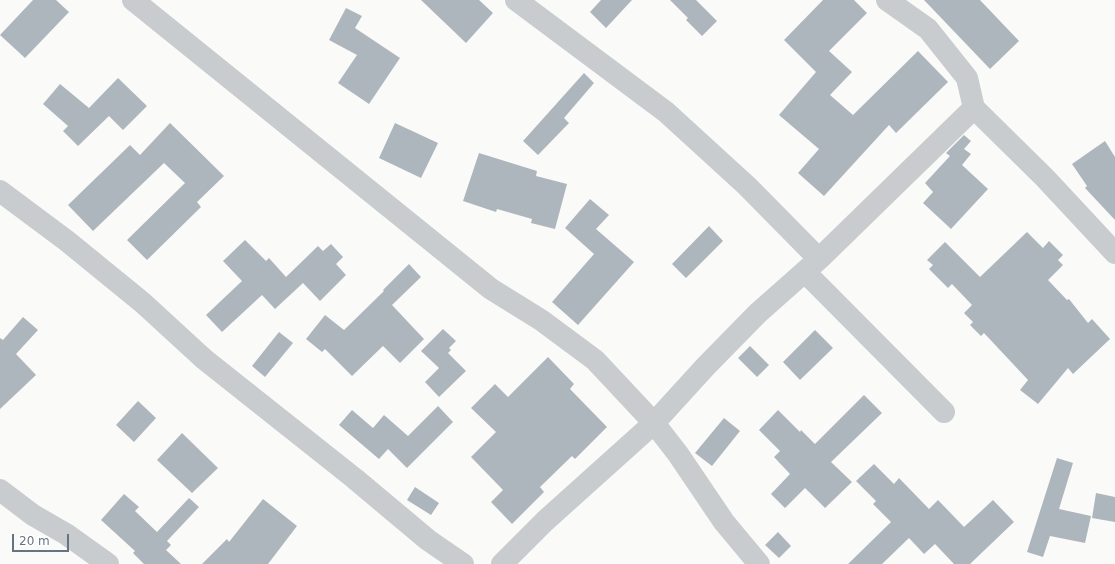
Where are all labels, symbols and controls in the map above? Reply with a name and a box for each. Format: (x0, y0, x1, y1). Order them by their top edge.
scale bar (14, 526, 71, 552)
text: 20 m (19, 534, 50, 548)

